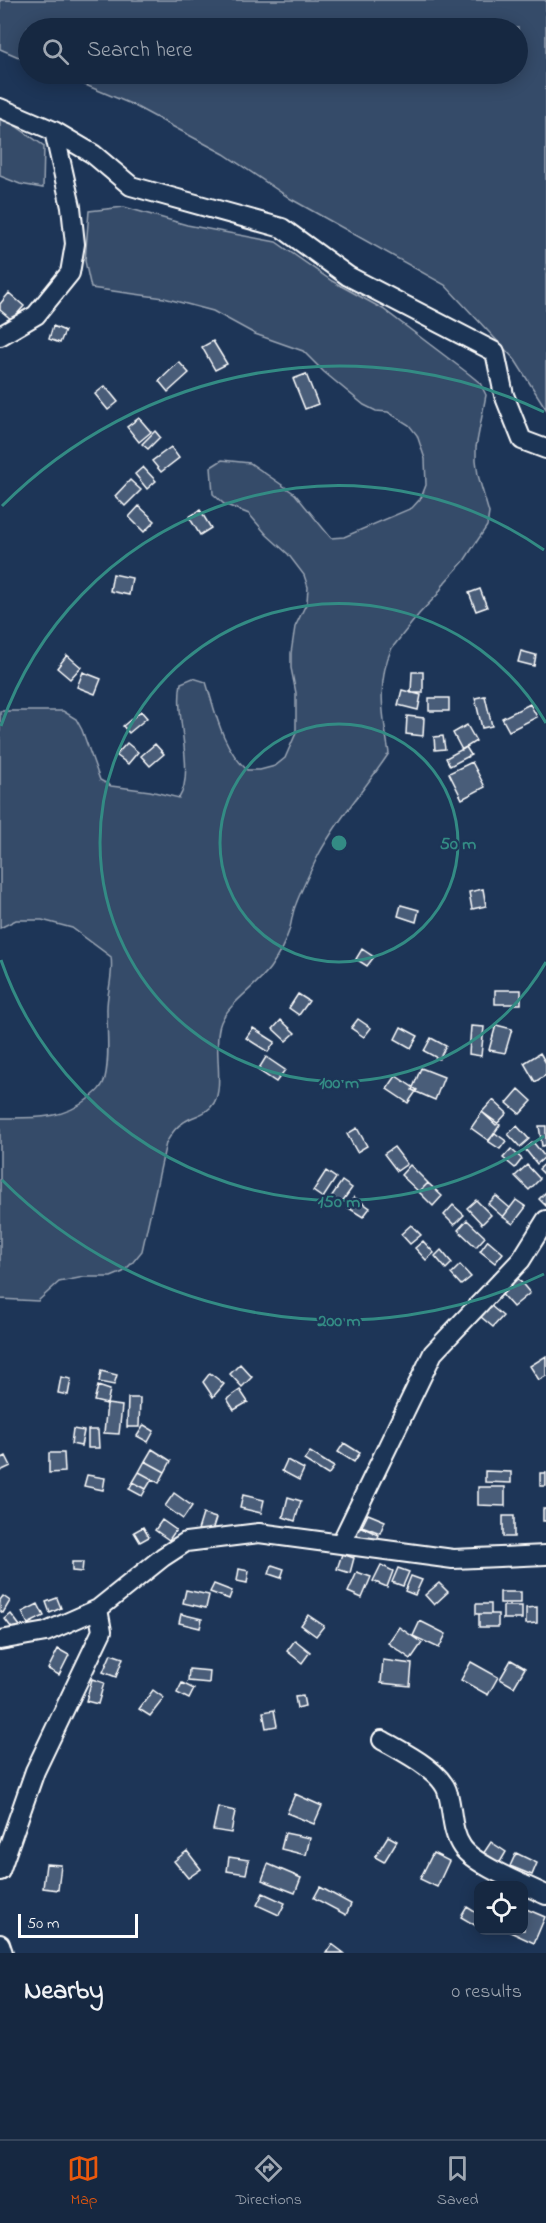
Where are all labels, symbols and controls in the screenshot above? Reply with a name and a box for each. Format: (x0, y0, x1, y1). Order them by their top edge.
search box (18, 18, 528, 84)
icon: search (39, 35, 72, 68)
text: Search here (87, 35, 192, 67)
text: 50 m (440, 832, 476, 858)
centre of rings (329, 833, 349, 853)
text: 100 m (319, 1071, 359, 1097)
text: 150 m (318, 1190, 360, 1216)
text: 200 m (317, 1309, 361, 1335)
map controls (474, 1881, 528, 1935)
button: locate (474, 1881, 528, 1935)
scale bar (18, 1911, 138, 1938)
text: 50 m (27, 1912, 59, 1936)
text: Nearby (24, 1973, 103, 2011)
text: 0 results (451, 1978, 522, 2007)
tab: Map (67, 2152, 100, 2212)
tab: Directions (235, 2152, 302, 2212)
tab: Saved (437, 2152, 479, 2212)

